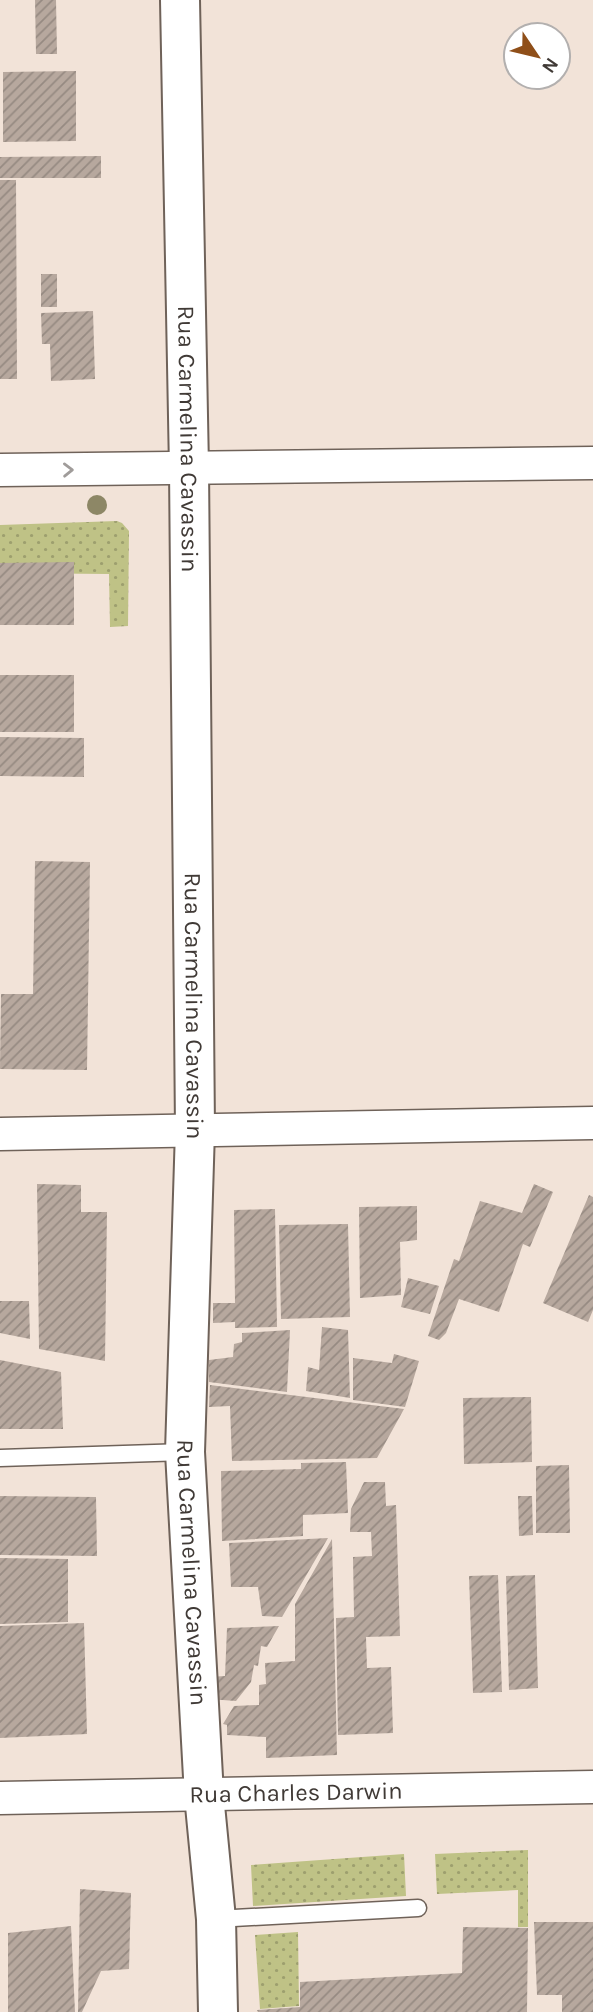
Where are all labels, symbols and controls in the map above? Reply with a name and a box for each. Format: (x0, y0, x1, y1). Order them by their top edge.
north arrow (502, 21, 572, 91)
text: N (537, 53, 563, 77)
street label: Rua Carmelina Cavassin (172, 305, 204, 573)
one-way arrow (63, 462, 74, 477)
street label: Rua Carmelina Cavassin (179, 872, 209, 1140)
street label: Rua Carmelina Cavassin (171, 1439, 213, 1707)
street label: Rua Charles Darwin (189, 1777, 403, 1808)

